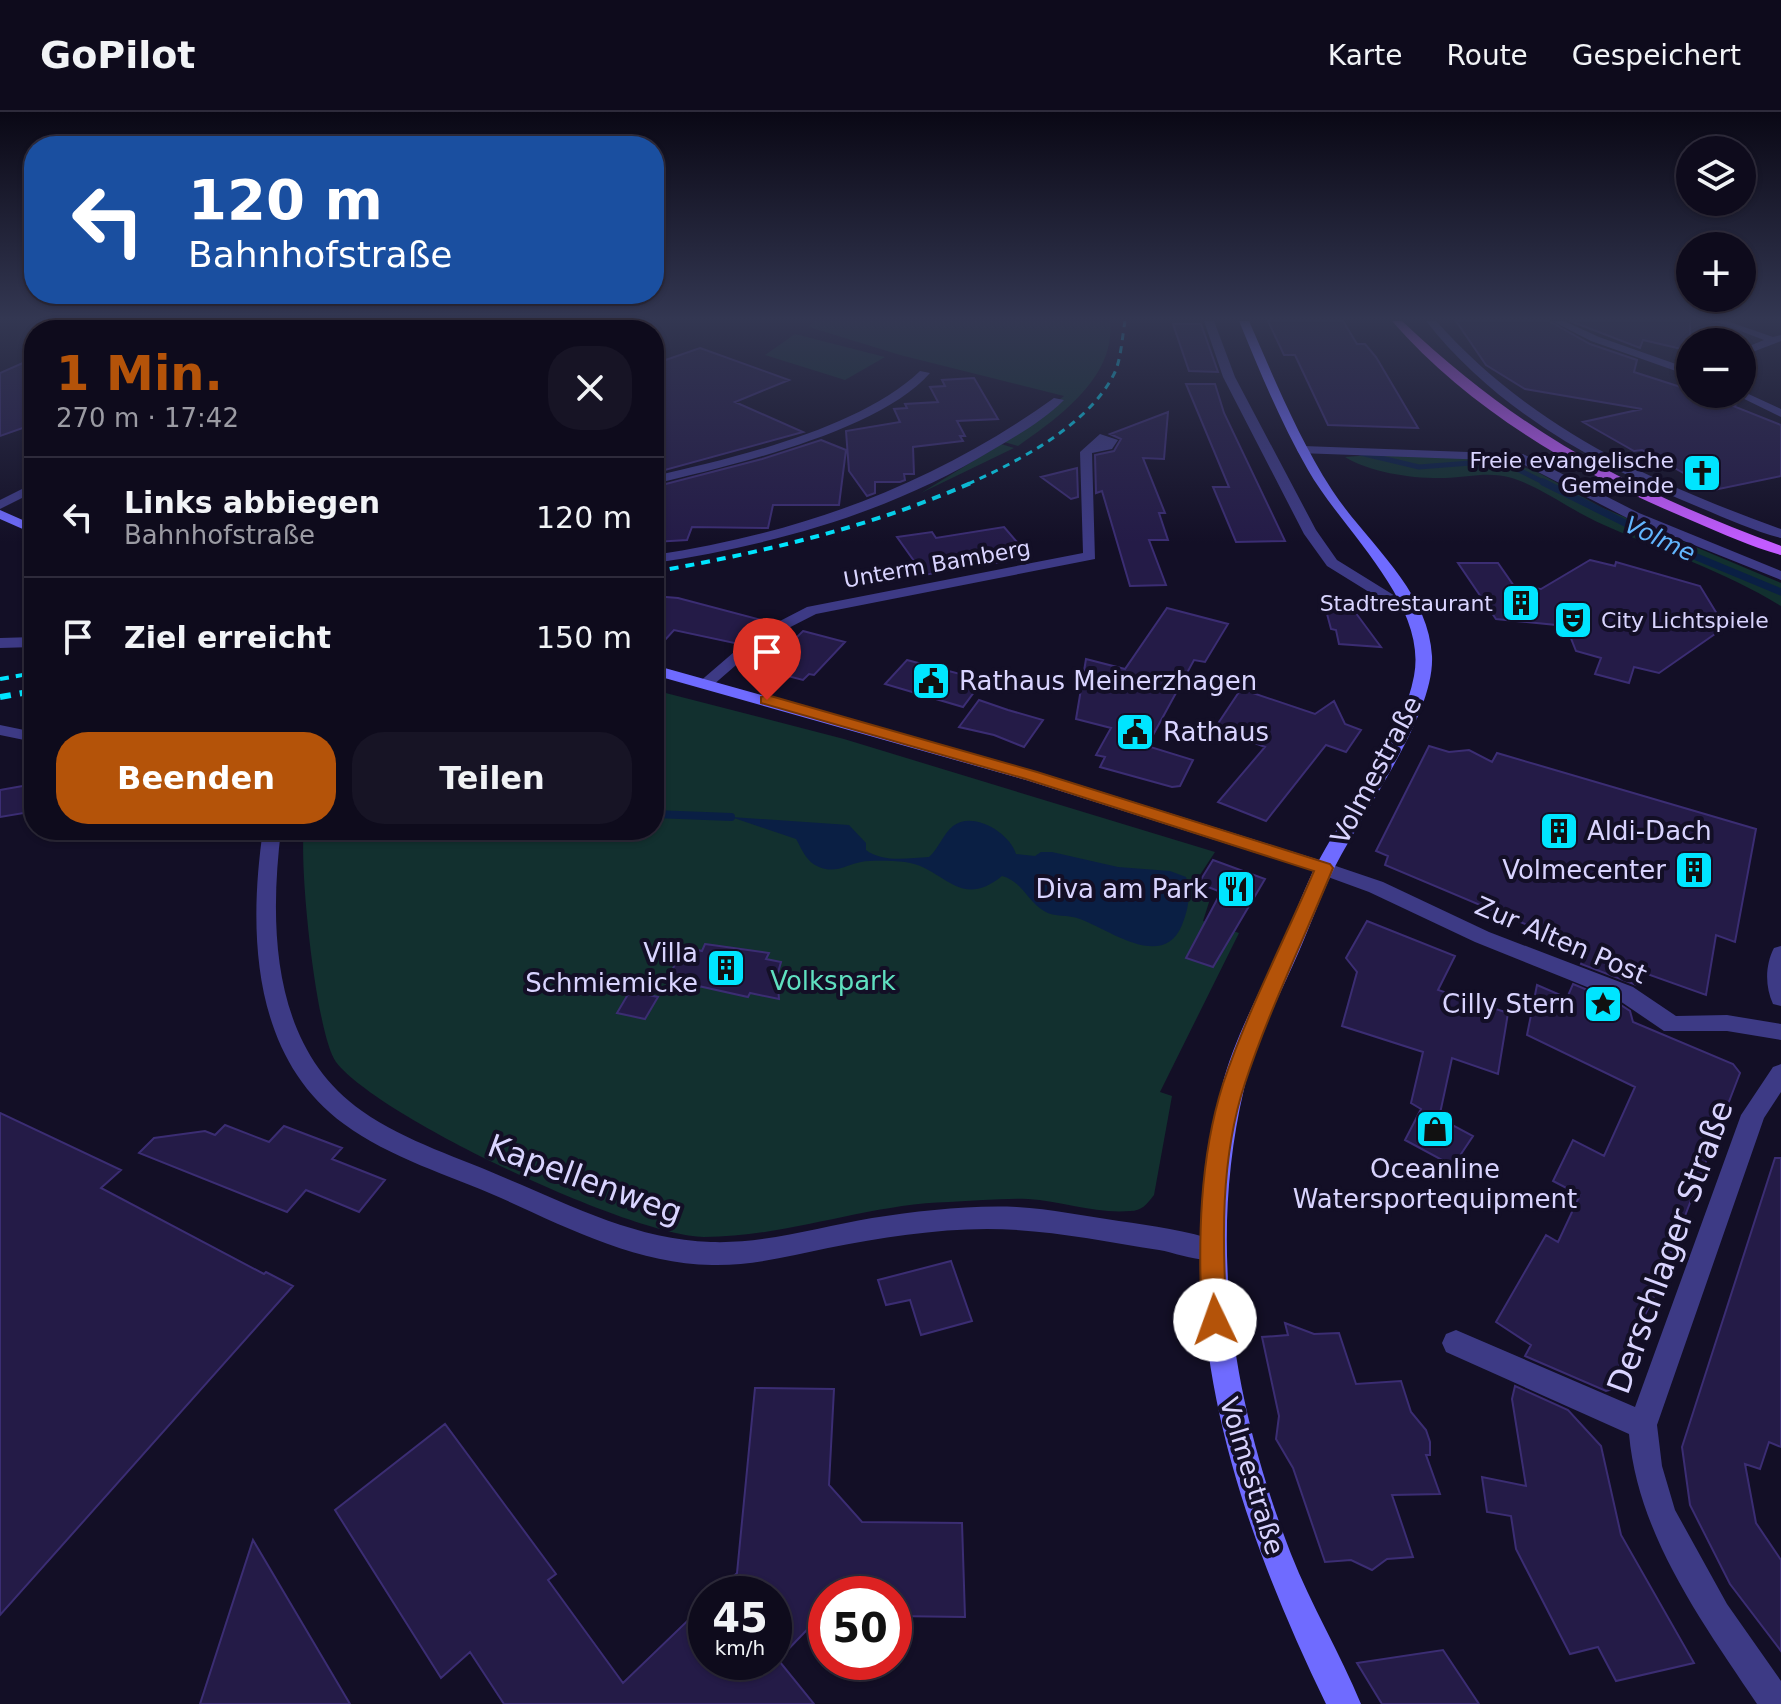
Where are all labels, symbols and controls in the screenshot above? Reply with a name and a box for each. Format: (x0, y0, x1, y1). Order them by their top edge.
text: GoPilot (40, 33, 195, 77)
text: Karte (1328, 39, 1403, 72)
text: Route (1447, 39, 1528, 72)
text: Gespeichert (1572, 39, 1741, 72)
map controls (1676, 136, 1756, 408)
button: layers (1676, 136, 1756, 216)
text: 120 m (188, 167, 383, 232)
icon: left (56, 168, 160, 272)
button: + (1676, 232, 1756, 312)
text: Bahnhofstraße (188, 234, 452, 275)
button: − (1676, 328, 1756, 408)
text: 1 Min. (56, 345, 223, 401)
button: close (548, 346, 632, 430)
text: 270 m · 17:42 (56, 403, 239, 433)
place label: Freie evangelische Gemeinde (1469, 448, 1674, 498)
church icon: Freie evangelische Gemeinde (1681, 452, 1723, 494)
text: Links abbiegen (124, 485, 380, 520)
icon: left (56, 495, 100, 539)
text: 120 m (536, 500, 632, 535)
water label: Volme (1620, 511, 1700, 567)
text: Bahnhofstraße (124, 520, 315, 550)
street label: Unterm Bamberg (842, 535, 1032, 593)
building icon: Stadtrestaurant (1500, 582, 1542, 624)
place label: Stadtrestaurant (1320, 591, 1493, 616)
theatre icon: City Lichtspiele (1552, 599, 1594, 641)
place label: City Lichtspiele (1601, 608, 1769, 633)
icon: arrive (56, 615, 100, 659)
pin (733, 618, 801, 700)
text: Ziel erreicht (124, 620, 331, 655)
text: 150 m (536, 620, 632, 655)
icon: arrive (745, 630, 789, 674)
public building icon: Rathaus Meinerzhagen (910, 660, 952, 702)
place label: Rathaus Meinerzhagen (959, 666, 1257, 696)
street label: Volmestraße (1325, 691, 1427, 849)
public building icon: Rathaus (1114, 711, 1156, 753)
place label: Rathaus (1163, 717, 1269, 747)
button: Beenden (56, 732, 336, 824)
button: Teilen (352, 732, 632, 824)
building icon: Aldi-Dach (1538, 810, 1580, 852)
place label: Aldi-Dach (1587, 816, 1712, 846)
building icon: Volmecenter (1673, 849, 1715, 891)
place label: Volmecenter (1502, 855, 1666, 885)
restaurant icon: Diva am Park (1215, 868, 1257, 910)
place label: Diva am Park (1035, 874, 1208, 904)
street label: Zur Alten Post (1471, 890, 1651, 990)
place label: Villa Schmiemicke (525, 938, 698, 998)
building icon: Villa Schmiemicke (705, 947, 747, 989)
park label: Volkspark (770, 966, 896, 996)
place icon: Cilly Stern (1582, 983, 1624, 1025)
place label: Cilly Stern (1442, 989, 1575, 1019)
street label: Derschlager Straße (1599, 1095, 1741, 1399)
shop icon: Oceanline Watersportequipment (1414, 1108, 1456, 1150)
street label: Kapellenweg (483, 1126, 687, 1232)
place label: Oceanline Watersportequipment (1293, 1154, 1577, 1214)
position arrow (1173, 1278, 1257, 1362)
street label: Volmestraße (1214, 1394, 1290, 1558)
speed limit sign: 50 (808, 1576, 912, 1680)
text: 45 (712, 1595, 768, 1641)
text: km/h (715, 1636, 765, 1660)

